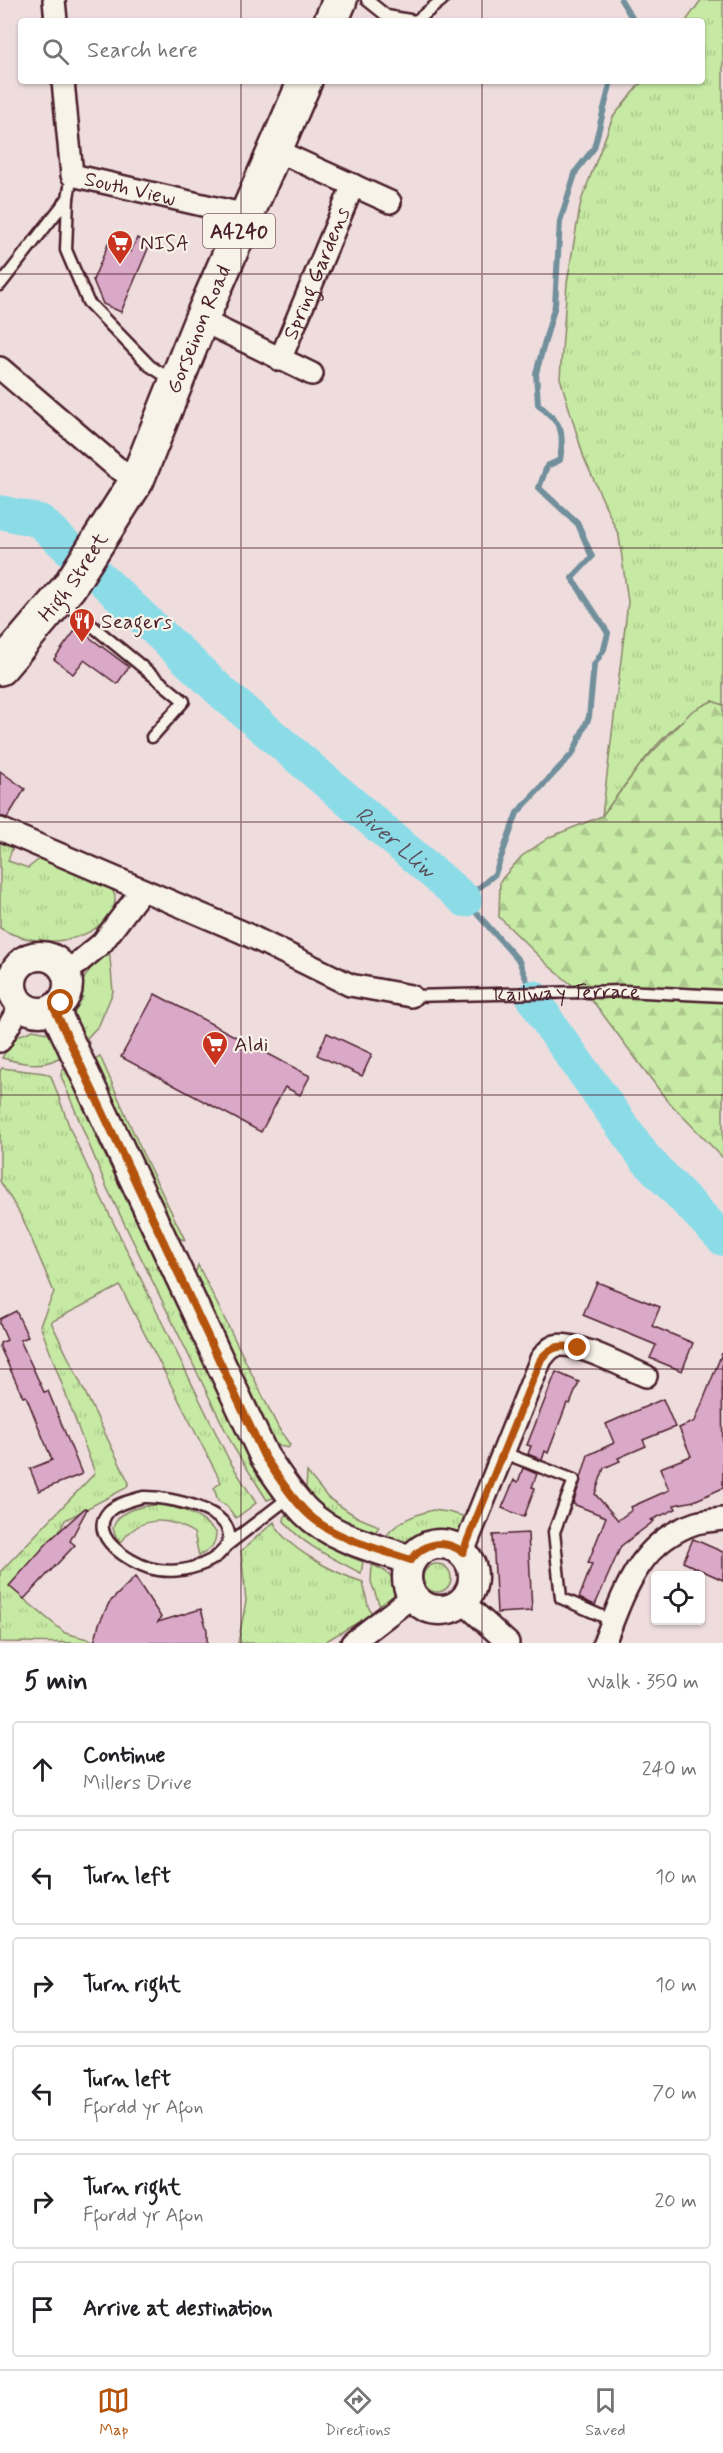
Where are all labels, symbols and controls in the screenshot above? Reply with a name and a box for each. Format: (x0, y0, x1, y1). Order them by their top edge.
search box (18, 18, 705, 84)
icon: search (39, 35, 72, 68)
text: Search here (87, 37, 198, 65)
street label: South View (81, 165, 178, 213)
street label: Spring Gardens (277, 203, 357, 344)
road number: A4240 (203, 214, 275, 248)
supermarket icon: NISA (105, 228, 135, 266)
place label: NISA (140, 230, 189, 258)
street label: Gorseinon Road (160, 261, 238, 398)
street label: High Street (32, 527, 115, 628)
restaurant icon: Seagers (67, 606, 97, 644)
place label: Seagers (101, 608, 172, 638)
water label: River Lliw (349, 801, 442, 886)
street label: Railway Terrace (493, 978, 641, 1009)
route start (47, 989, 73, 1015)
supermarket icon: Aldi (200, 1029, 230, 1067)
place label: Aldi (234, 1031, 268, 1059)
route end (564, 1334, 590, 1360)
map controls (651, 1571, 705, 1625)
button: locate (651, 1571, 705, 1625)
text: 5 min (24, 1665, 88, 1699)
text: Walk · 350 m (587, 1669, 699, 1696)
text: Continue (83, 1742, 165, 1770)
icon: ahead (26, 1753, 59, 1786)
text: 240 m (642, 1756, 697, 1783)
text: Millers Drive (83, 1770, 192, 1797)
icon: left (26, 1861, 59, 1894)
text: Turn left (83, 1863, 171, 1891)
text: 10 m (655, 1864, 697, 1891)
icon: right (26, 1969, 59, 2002)
text: Turn right (83, 1971, 181, 1999)
text: 10 m (655, 1972, 697, 1999)
text: Turn left (83, 2066, 171, 2094)
icon: left (26, 2077, 59, 2110)
text: 70 m (652, 2080, 697, 2107)
text: Ffordd yr Afon (83, 2094, 203, 2121)
text: Turn right (83, 2174, 181, 2202)
icon: right (26, 2185, 59, 2218)
text: 20 m (654, 2188, 697, 2215)
text: Ffordd yr Afon (83, 2202, 203, 2229)
icon: arrive (26, 2293, 59, 2326)
text: Arrive at destination (83, 2295, 273, 2323)
tab: Map (97, 2384, 130, 2441)
tab: Directions (325, 2384, 391, 2441)
tab: Saved (585, 2384, 626, 2441)

